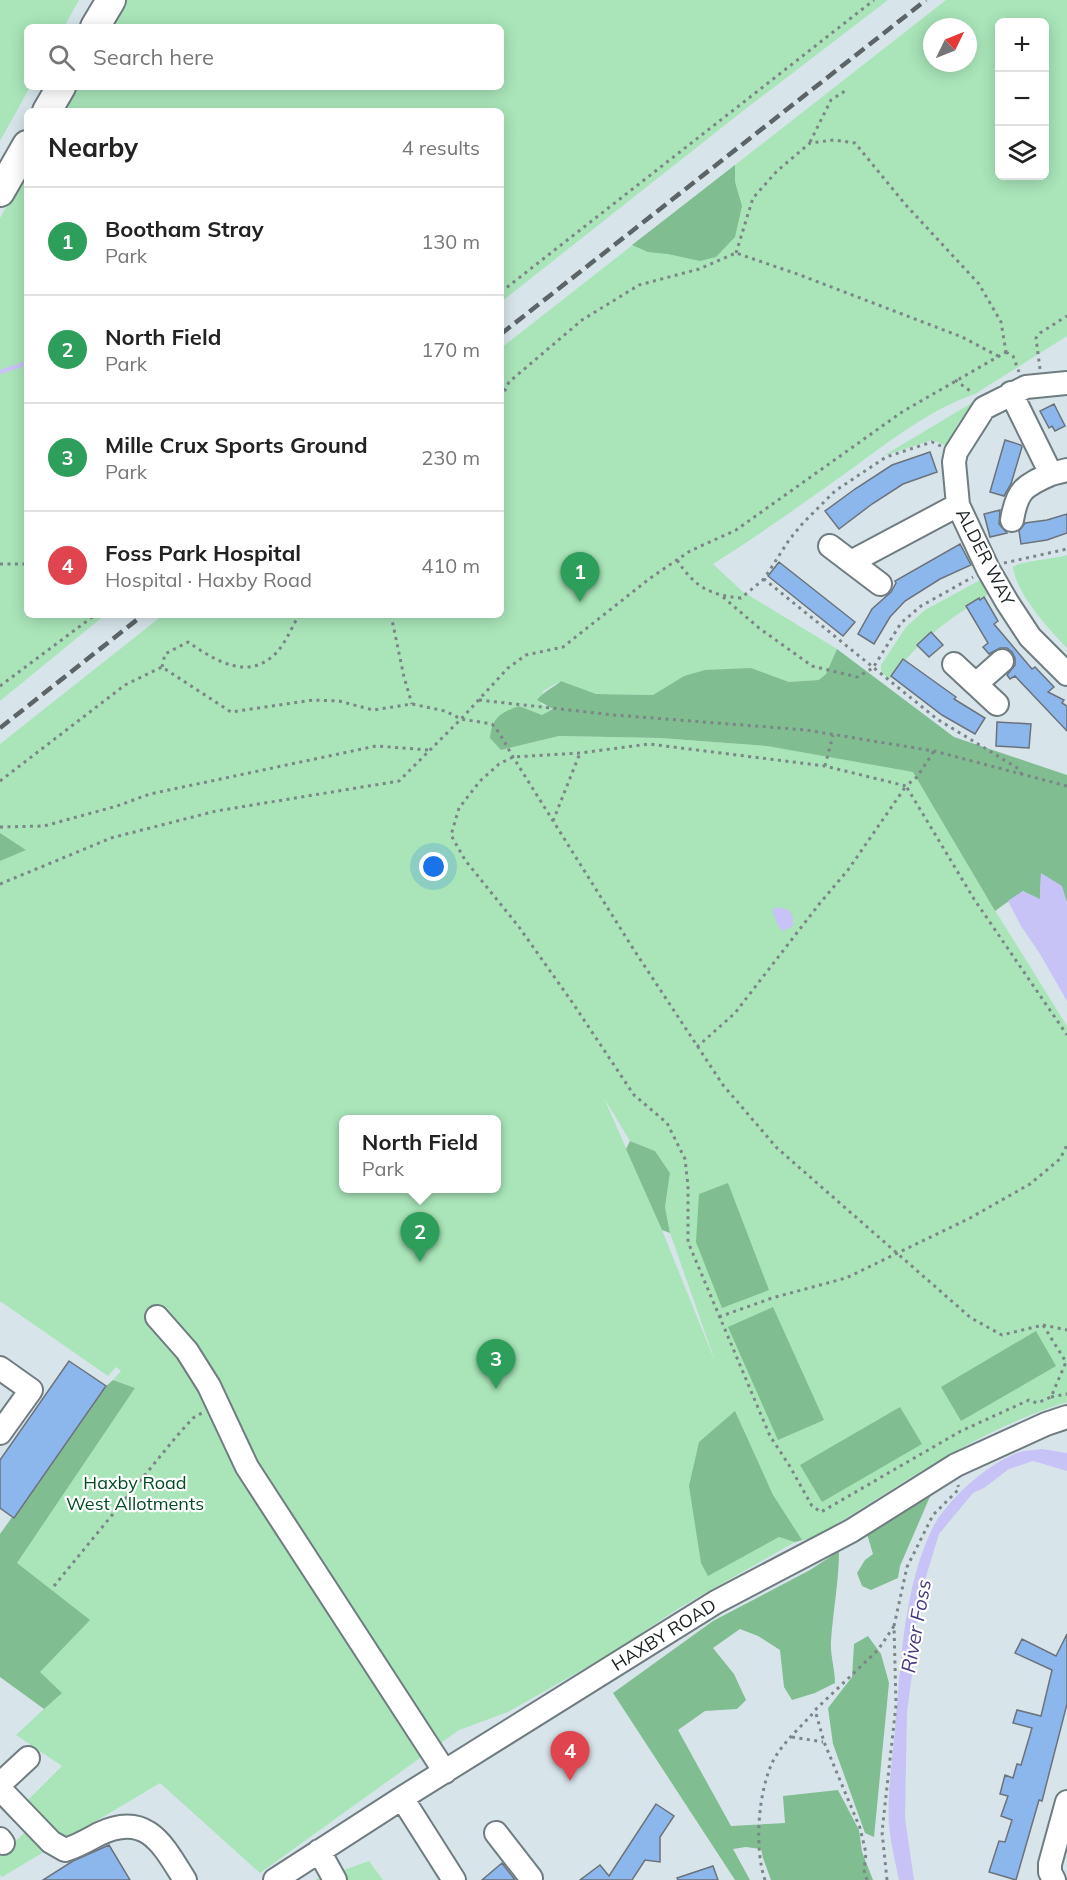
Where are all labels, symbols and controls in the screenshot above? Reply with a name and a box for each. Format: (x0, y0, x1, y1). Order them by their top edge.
north arrow (923, 18, 977, 72)
map controls (995, 18, 1049, 180)
button: + (995, 18, 1049, 72)
search box (24, 24, 504, 90)
icon: search (45, 41, 78, 74)
text: Search here (93, 43, 214, 71)
button: − (995, 72, 1049, 126)
button: layers (995, 126, 1049, 180)
text: Nearby (48, 131, 138, 164)
text: 4 results (402, 135, 480, 160)
text: Bootham Stray (105, 215, 264, 243)
text: 1 (62, 229, 74, 254)
text: 130 m (421, 229, 480, 254)
text: Park (105, 243, 147, 268)
text: North Field (105, 323, 221, 351)
text: 2 (62, 337, 74, 362)
text: 170 m (421, 337, 480, 362)
text: Park (105, 351, 147, 376)
text: Mille Crux Sports Ground (105, 431, 368, 459)
text: 3 (62, 445, 74, 470)
text: 230 m (421, 445, 480, 470)
text: Park (105, 459, 147, 484)
street label: ALDER WAY (951, 504, 1020, 610)
text: Foss Park Hospital (105, 539, 301, 567)
pin: 1 (560, 552, 600, 602)
text: 4 (62, 553, 74, 578)
text: 410 m (421, 553, 480, 578)
text: Hospital · Haxby Road (105, 567, 312, 592)
your location (419, 852, 448, 881)
popup (339, 1115, 501, 1193)
text: North Field (362, 1128, 478, 1156)
text: Park (362, 1156, 404, 1181)
pin: 2 (400, 1212, 440, 1262)
pin: 3 (476, 1340, 516, 1389)
park label: Haxby Road West Allotments (66, 1471, 204, 1515)
water label: River Foss (895, 1577, 936, 1675)
street label: HAXBY ROAD (607, 1593, 720, 1676)
pin: 4 (550, 1732, 590, 1781)

